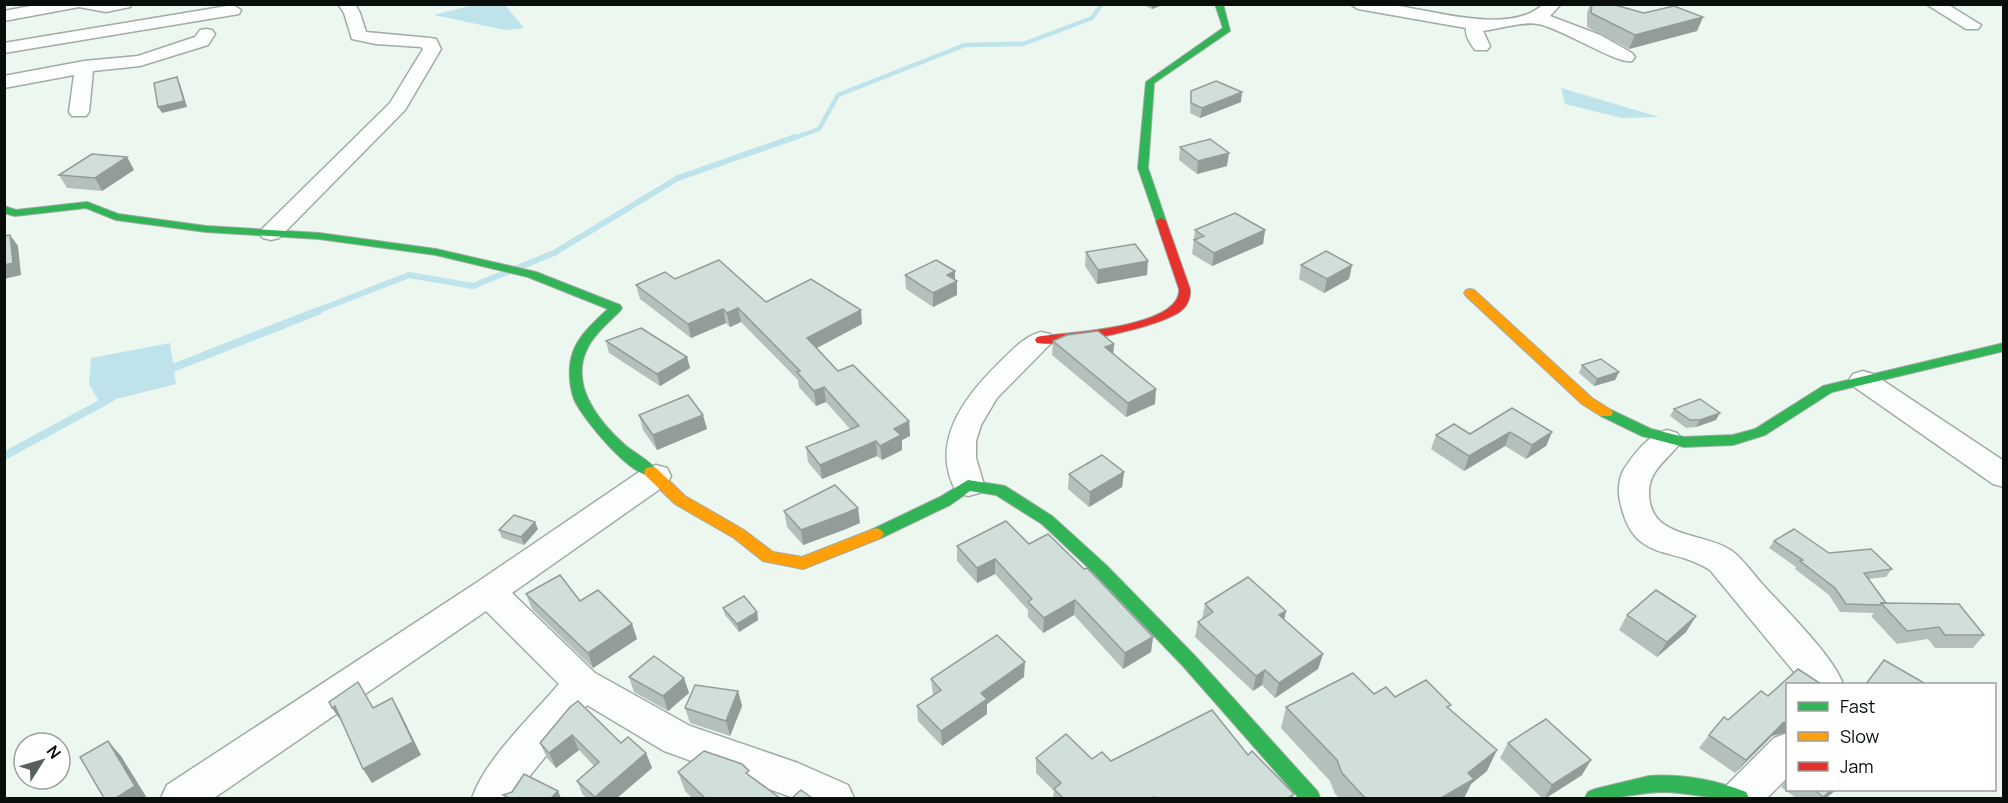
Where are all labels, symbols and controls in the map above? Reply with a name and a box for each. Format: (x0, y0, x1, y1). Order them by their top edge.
legend (1786, 683, 1996, 791)
text: Fast (1840, 694, 1875, 718)
text: Slow (1840, 724, 1880, 748)
north arrow (12, 731, 72, 791)
text: N (42, 741, 66, 763)
text: Jam (1840, 754, 1874, 778)

